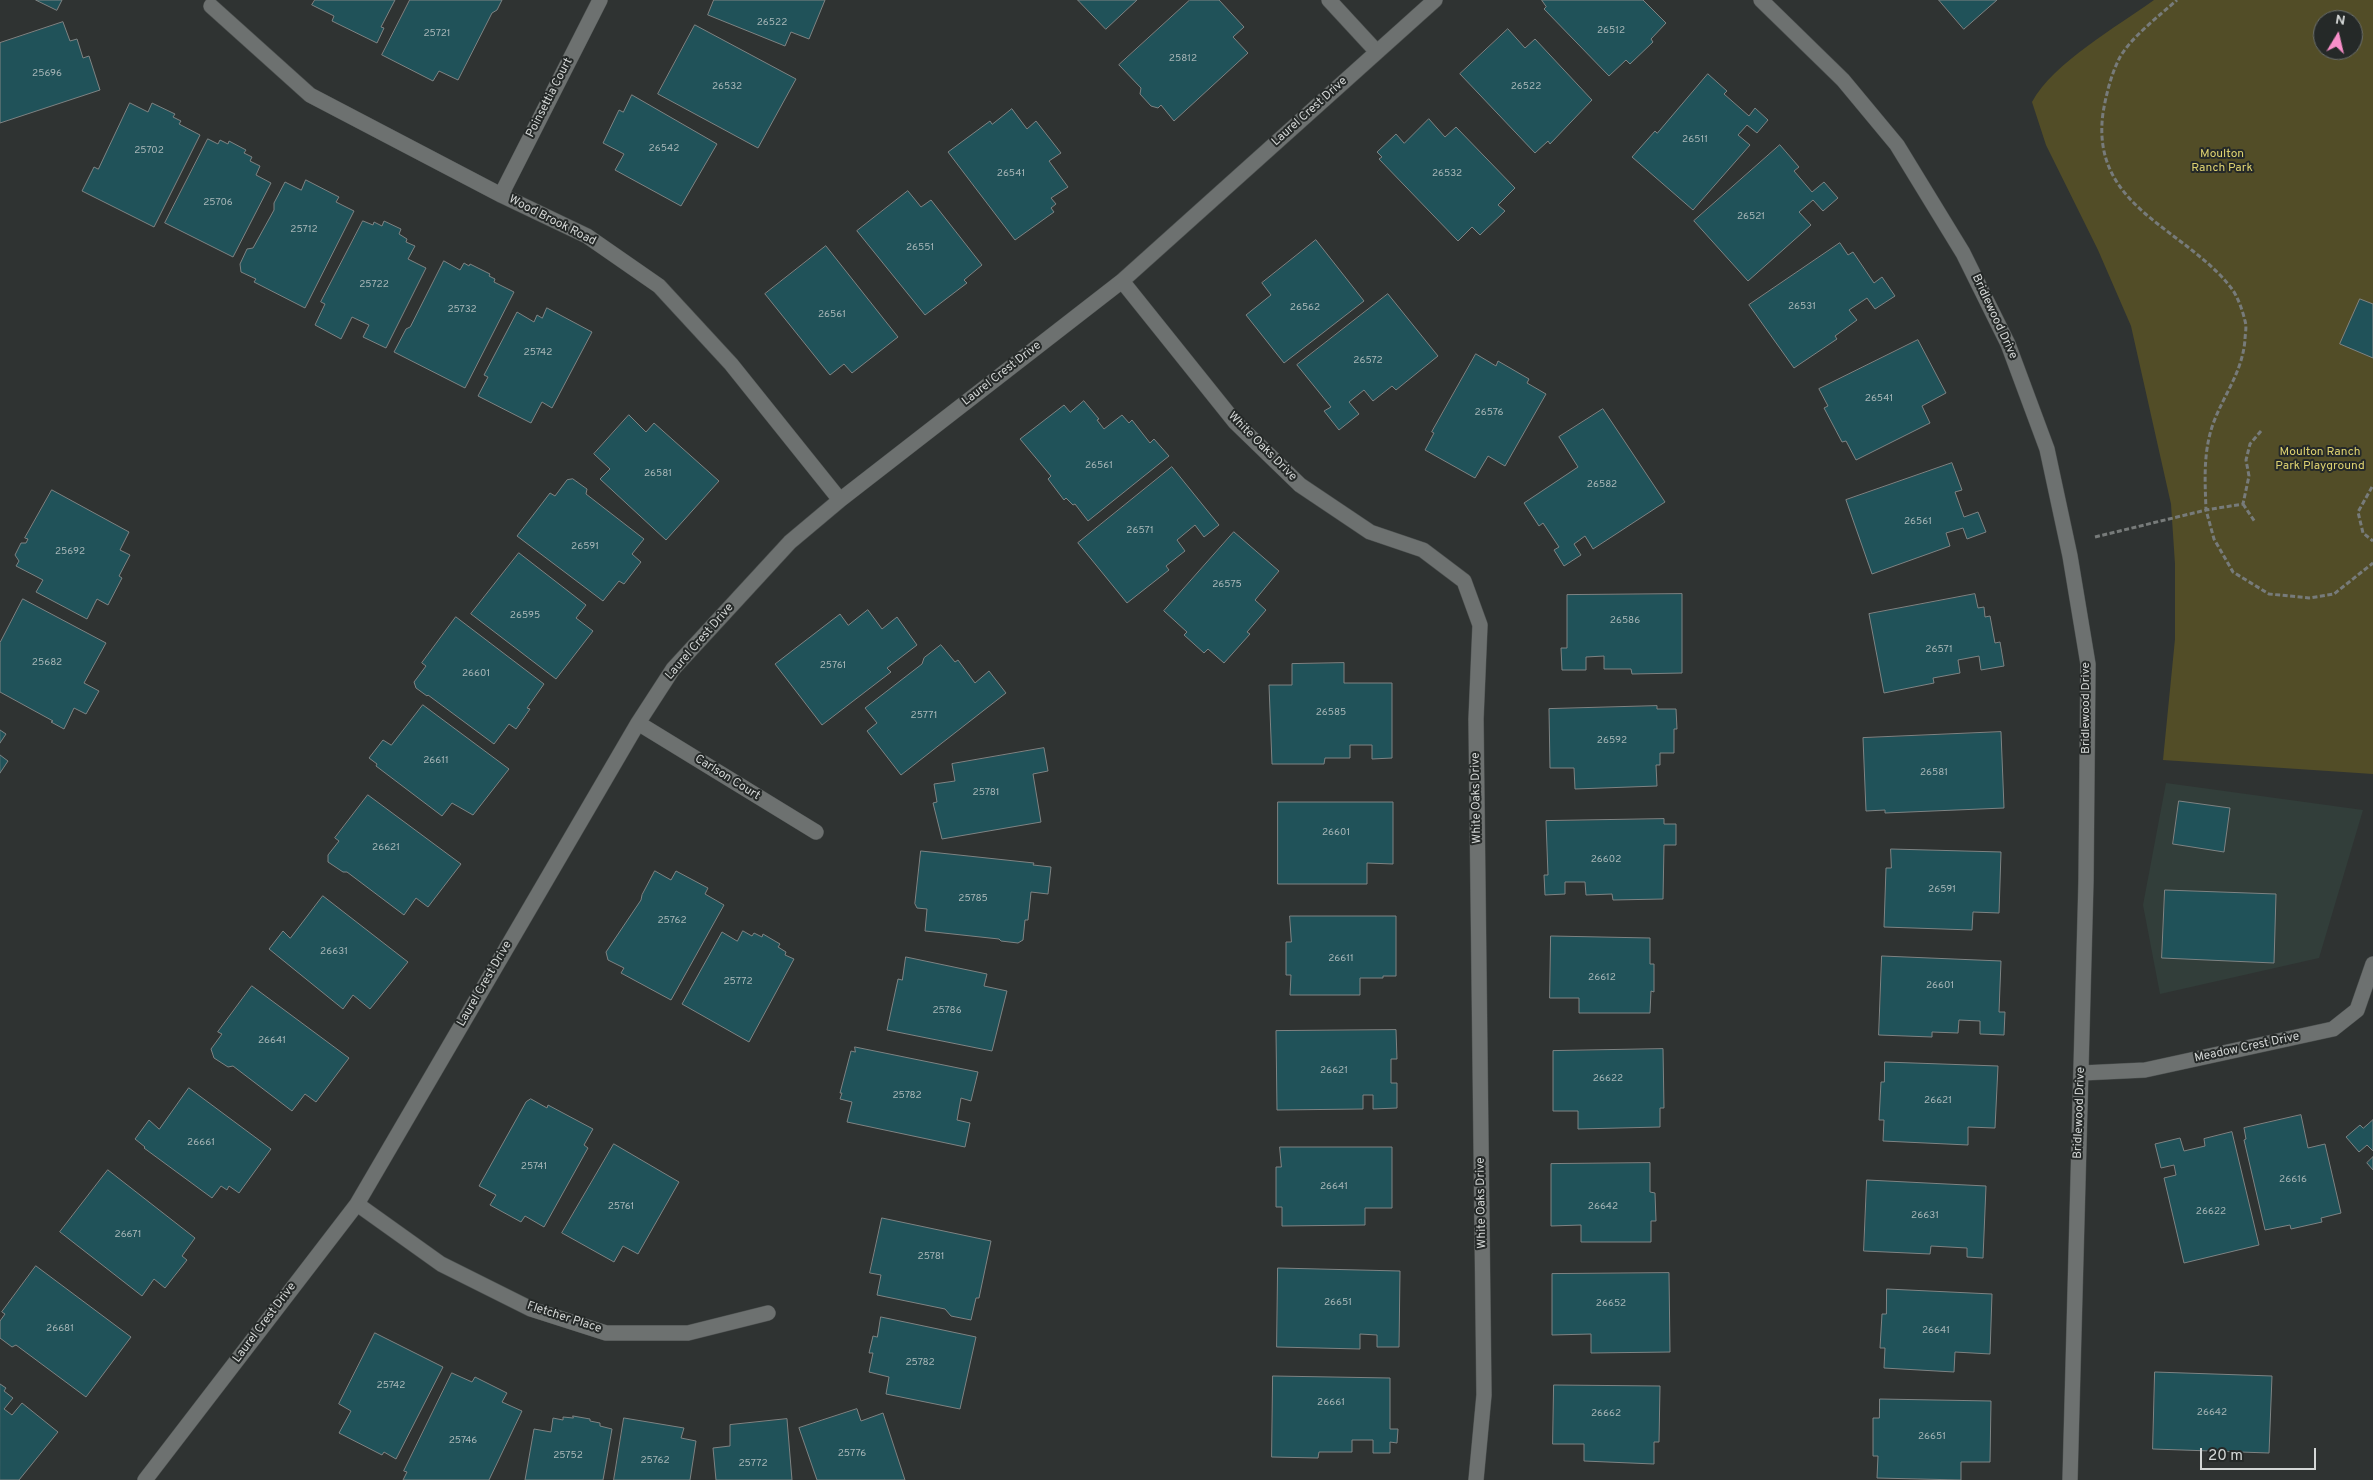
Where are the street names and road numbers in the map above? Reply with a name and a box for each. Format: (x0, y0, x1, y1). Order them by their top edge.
street label: Poinsettia Court (524, 56, 576, 140)
street label: Laurel Crest Drive (1269, 74, 1351, 150)
street label: Wood Brook Road (506, 193, 598, 249)
street label: Bridlewood Drive (1968, 272, 2020, 362)
street label: Laurel Crest Drive (960, 339, 1044, 409)
street label: White Oaks Drive (1225, 410, 1299, 484)
street label: Laurel Crest Drive (663, 601, 737, 683)
street label: Bridlewood Drive (2080, 662, 2094, 754)
street label: Carlson Court (692, 752, 762, 804)
street label: White Oaks Drive (1469, 752, 1485, 844)
street label: Laurel Crest Drive (455, 939, 515, 1029)
street label: Meadow Crest Drive (2193, 1030, 2301, 1066)
street label: Bridlewood Drive (2071, 1067, 2089, 1159)
street label: White Oaks Drive (1474, 1157, 1490, 1249)
street label: Laurel Crest Drive (230, 1280, 300, 1366)
street label: Fletcher Place (525, 1299, 603, 1337)

